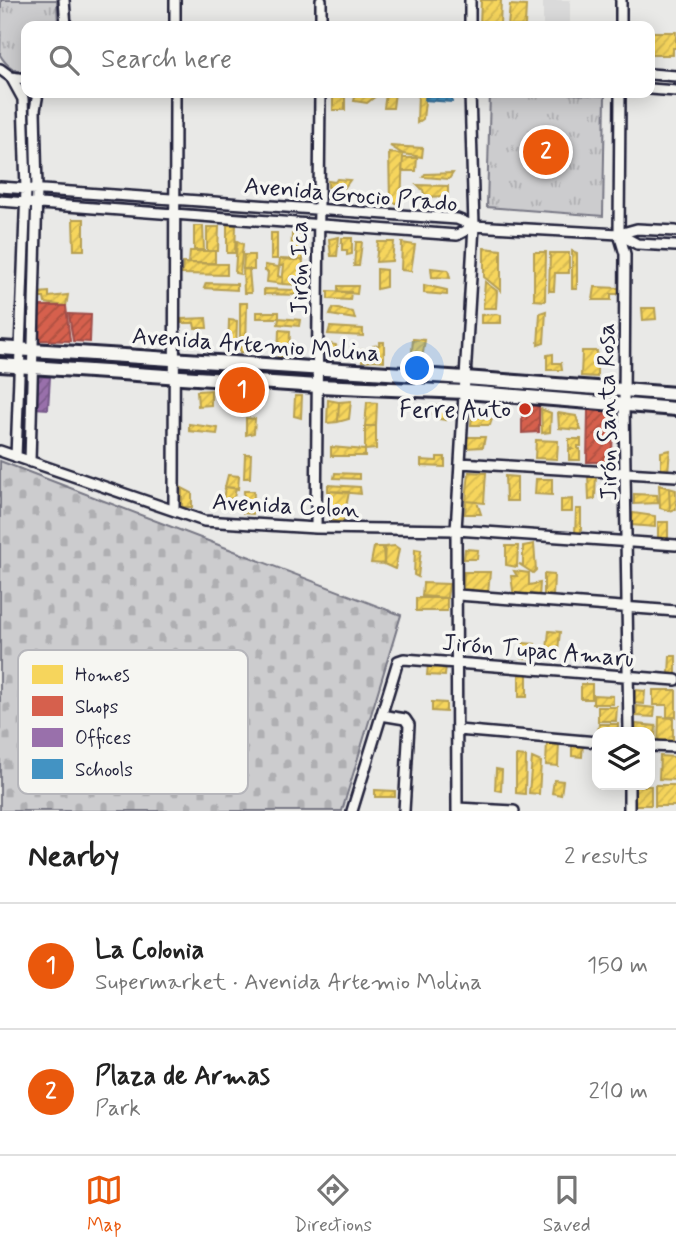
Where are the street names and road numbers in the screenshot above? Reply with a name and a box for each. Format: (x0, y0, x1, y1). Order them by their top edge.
street label: Avenida Grocio Prado (243, 171, 459, 220)
street label: Jirón Ica (285, 221, 316, 315)
street label: Avenida Artemio Molina (131, 321, 381, 370)
street label: Jirón Santa Rosa (591, 323, 626, 501)
street label: Avenida Colon (211, 487, 361, 526)
street label: Jirón Tupac Amaru (441, 628, 635, 675)

